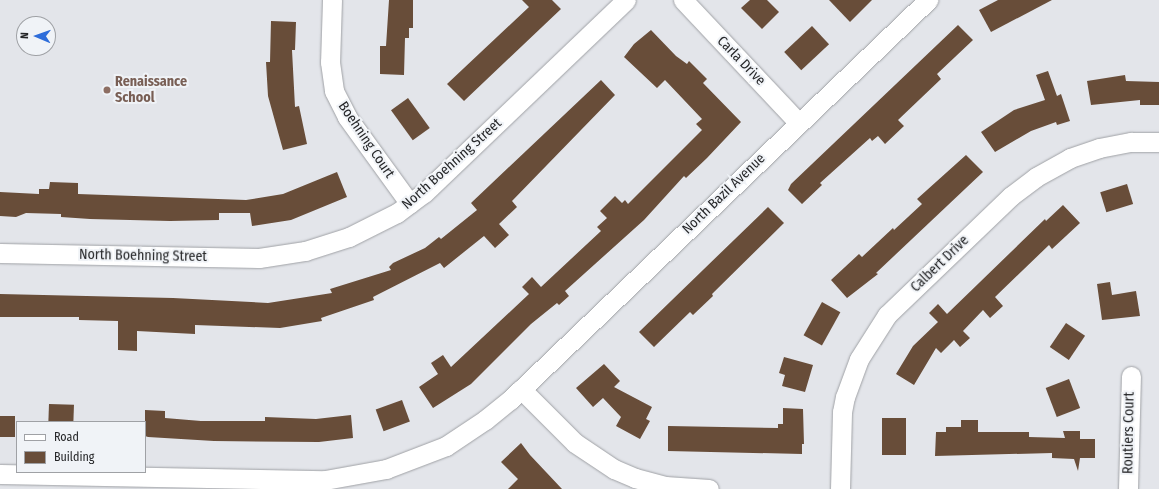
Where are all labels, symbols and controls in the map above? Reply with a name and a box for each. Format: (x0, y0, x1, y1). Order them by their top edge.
north arrow (16, 16, 56, 56)
text: N (18, 32, 31, 39)
street label: Carla Drive (713, 33, 769, 89)
place label: Renaissance School (115, 74, 187, 106)
marker: Renaissance School (102, 85, 112, 95)
street label: Boehning Court (334, 99, 398, 181)
street label: North Boehning Street (399, 115, 505, 213)
street label: North Bazil Avenue (679, 150, 769, 238)
street label: Calbert Drive (907, 232, 973, 296)
street label: North Boehning Street (79, 246, 207, 266)
street label: Routiers Court (1120, 392, 1138, 474)
legend (16, 421, 146, 473)
text: Road (54, 430, 79, 444)
text: Building (54, 450, 94, 464)

